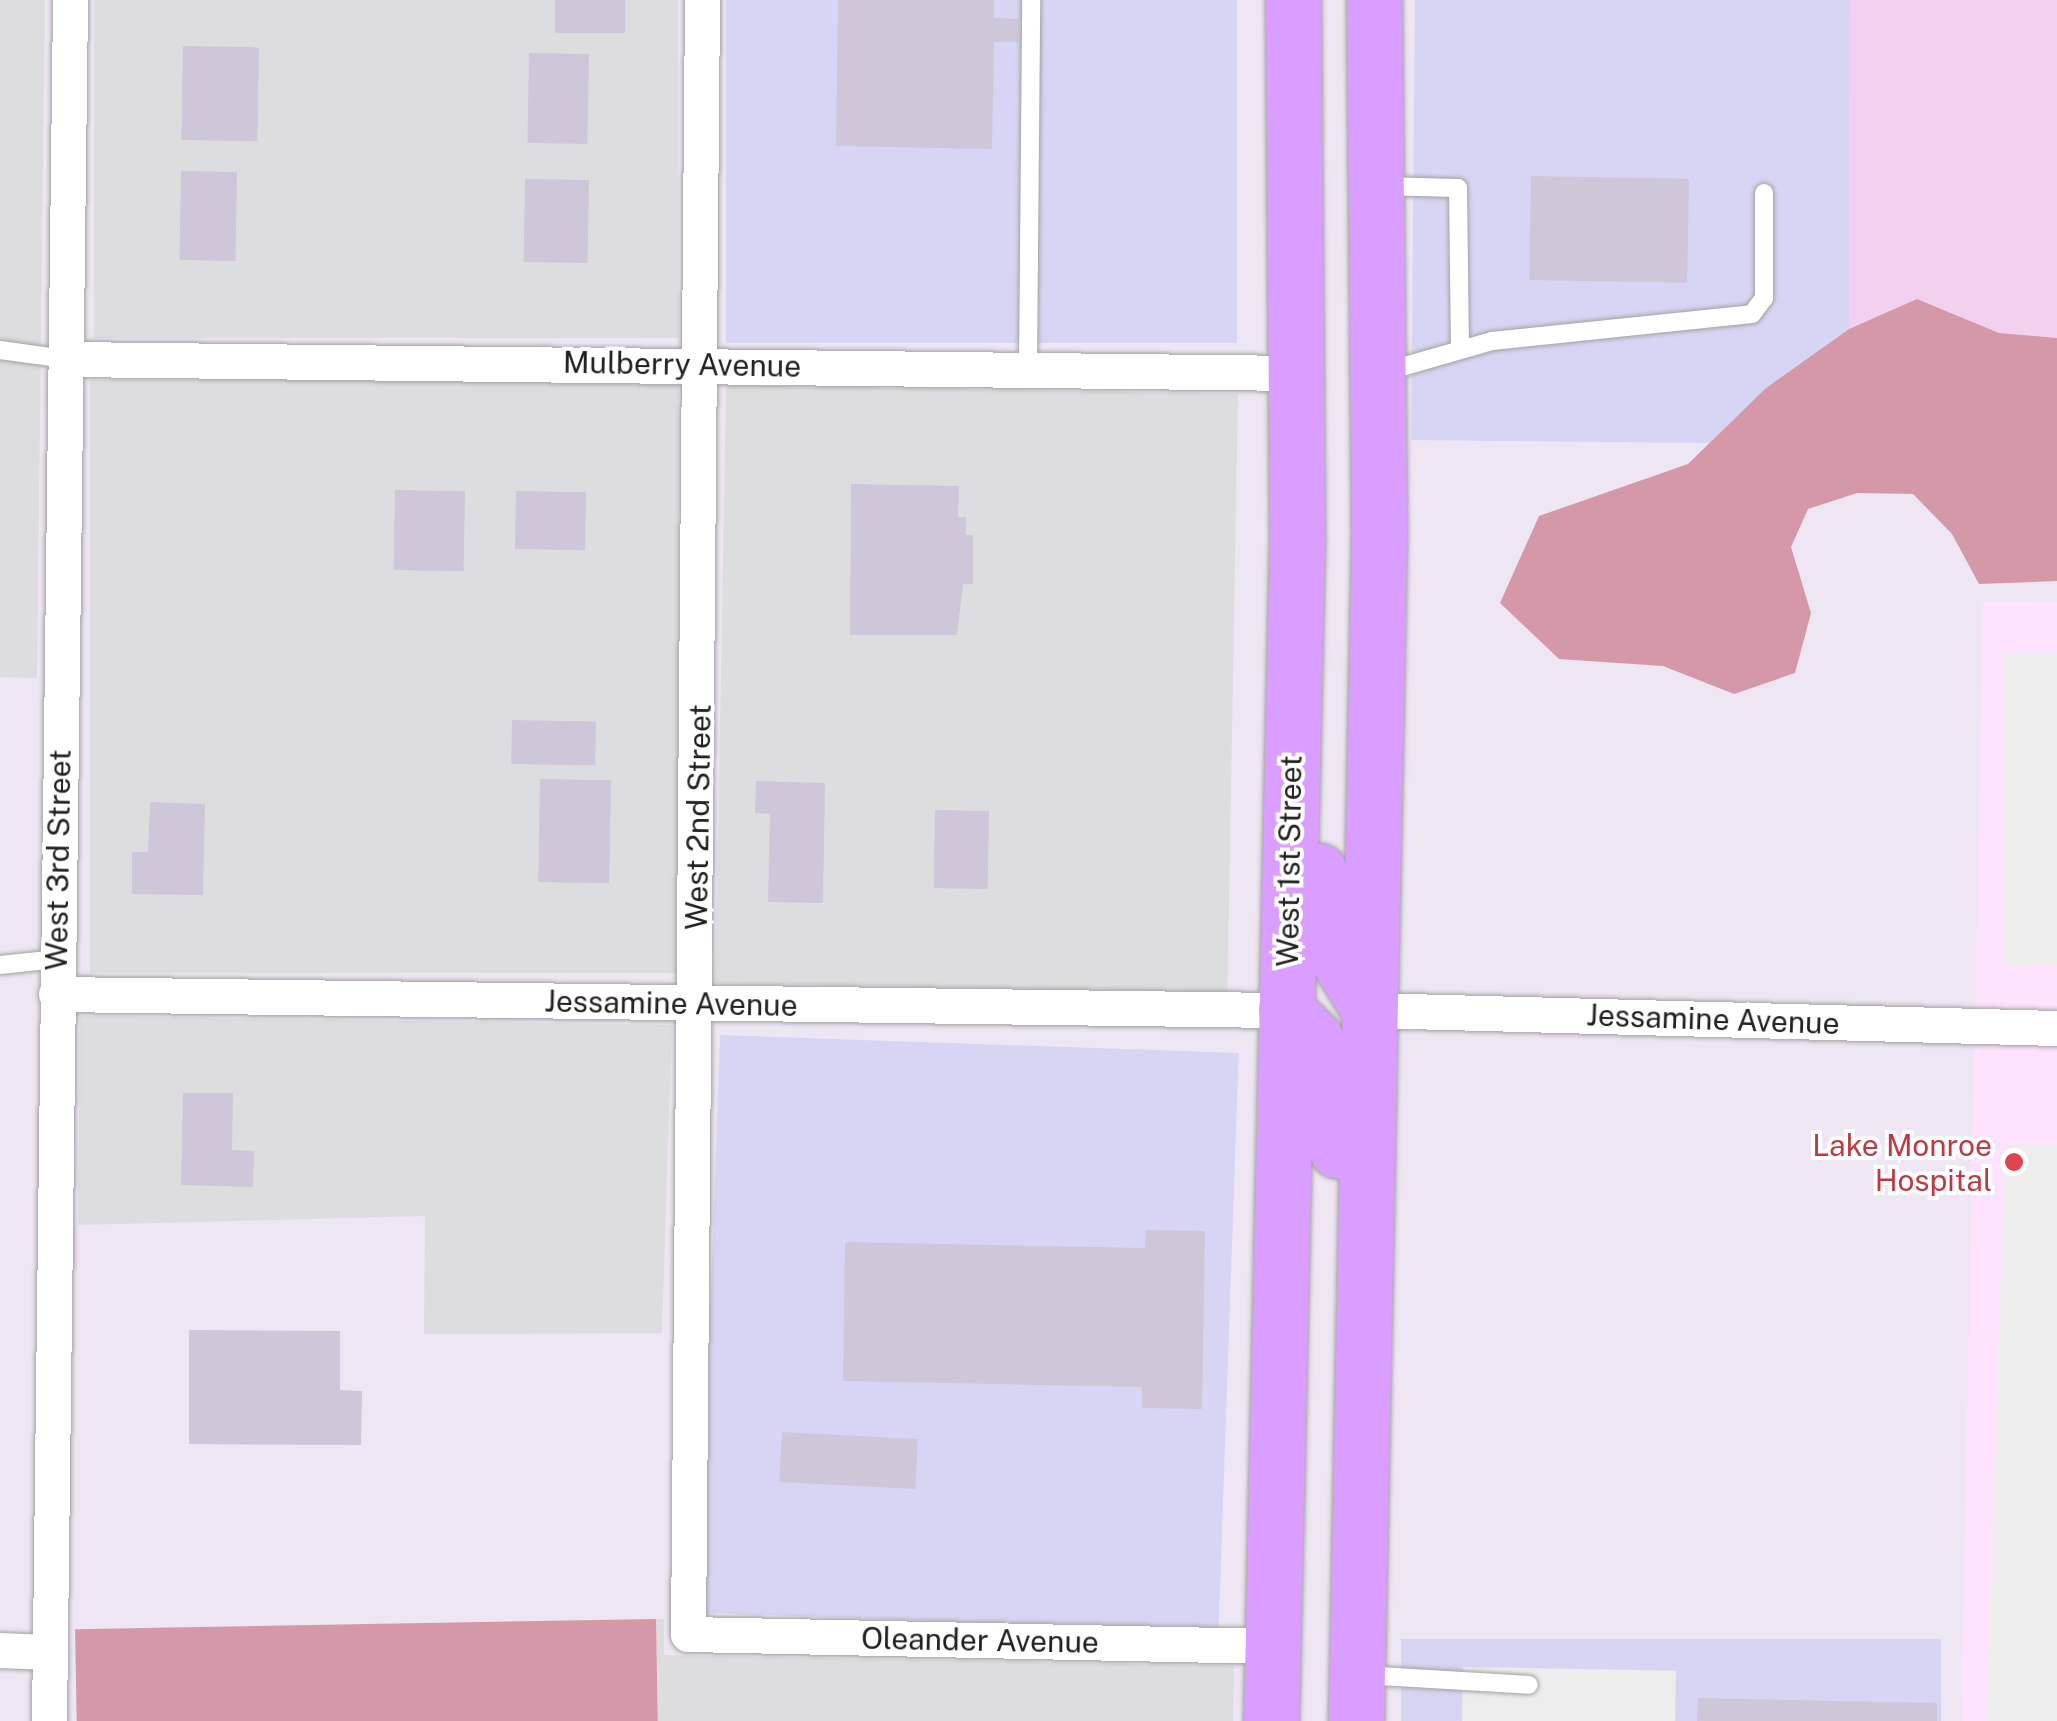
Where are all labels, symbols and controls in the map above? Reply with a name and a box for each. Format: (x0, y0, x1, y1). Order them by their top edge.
street label: Mulberry Avenue (563, 344, 801, 384)
street label: West 2nd Street (678, 704, 718, 930)
street label: West 3rd Street (38, 749, 78, 971)
street label: West 1st Street (1269, 755, 1309, 967)
street label: Jessamine Avenue (544, 983, 798, 1023)
street label: Jessamine Avenue (1586, 997, 1840, 1041)
place label: Lake Monroe Hospital (1812, 1127, 1992, 1198)
marker: Lake Monroe Hospital (2001, 1149, 2027, 1175)
street label: Oleander Avenue (861, 1620, 1099, 1660)

